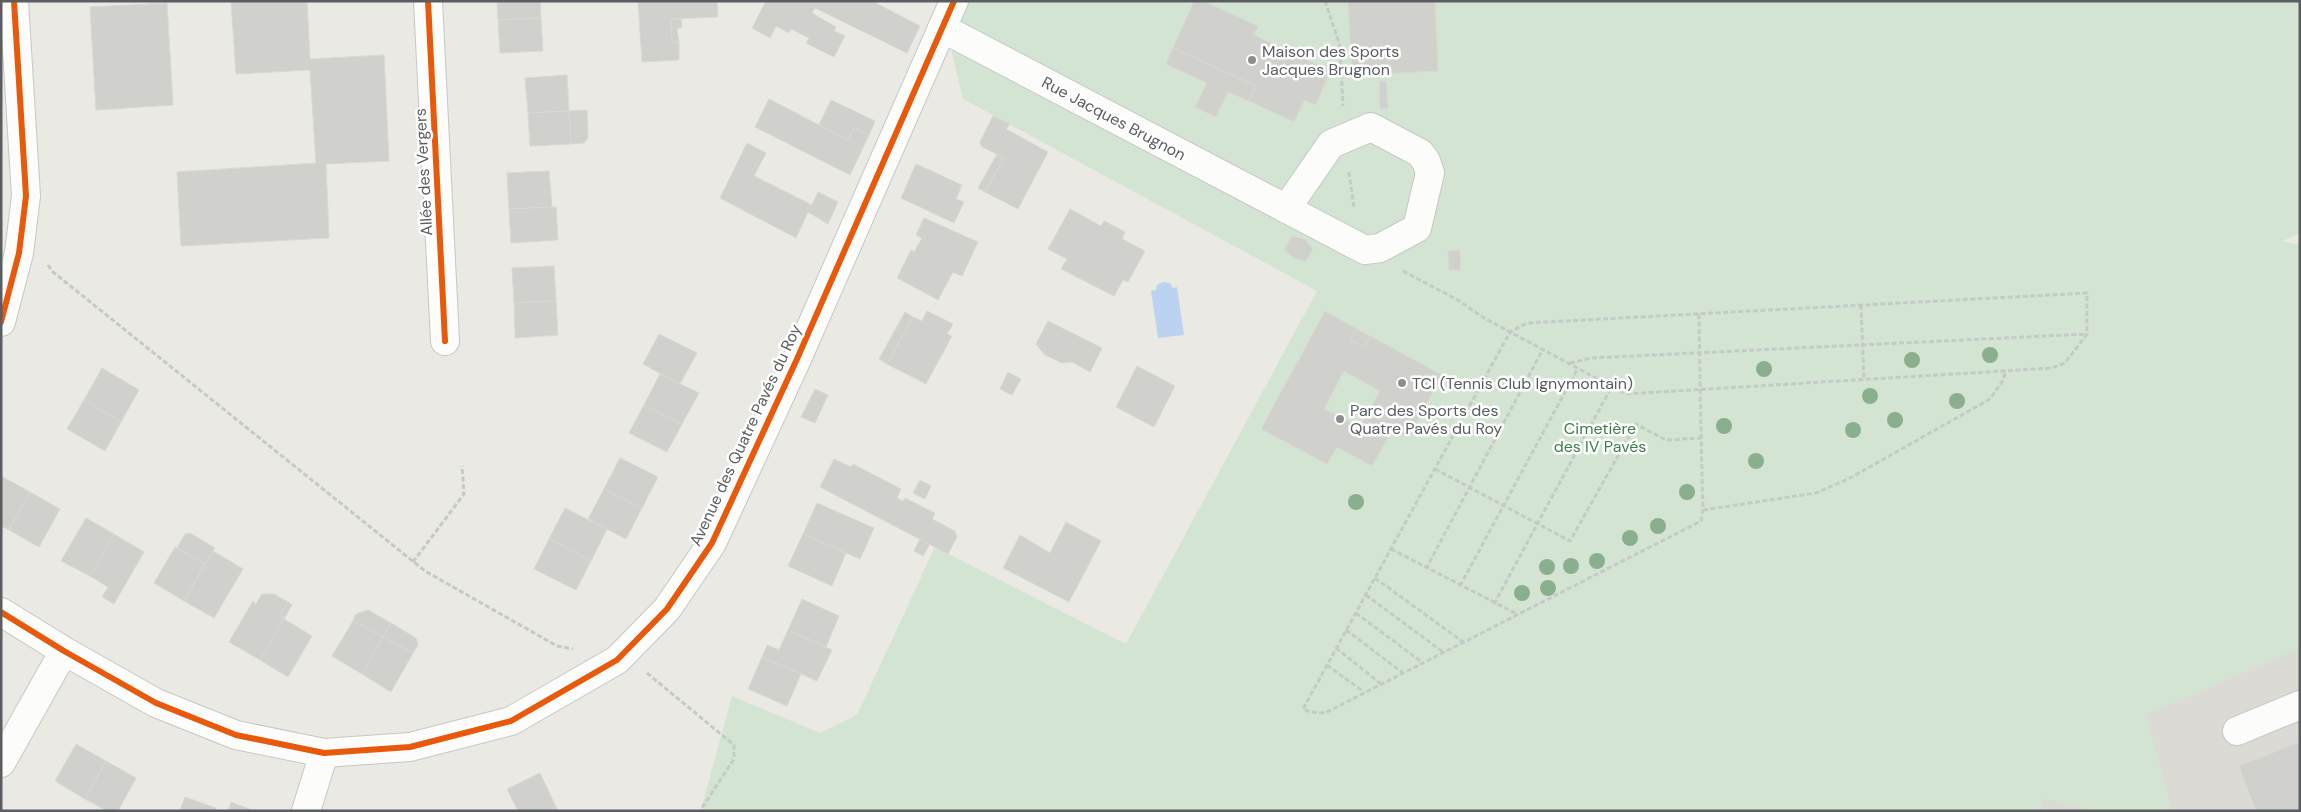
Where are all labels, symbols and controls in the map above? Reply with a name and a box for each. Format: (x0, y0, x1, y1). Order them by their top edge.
place label: Maison des Sports Jacques Brugnon (1262, 41, 1399, 80)
marker: Maison des Sports Jacques Brugnon (1246, 54, 1258, 66)
street label: Rue Jacques Brugnon (1038, 72, 1189, 165)
street label: Allée des Vergers (410, 108, 437, 236)
street label: Avenue des Quatre Pavés du Roy (685, 321, 806, 549)
place label: TCI (Tennis Club Ignymontain) (1412, 373, 1633, 394)
marker: TCI (Tennis Club Ignymontain) (1396, 377, 1408, 389)
place label: Parc des Sports des Quatre Pavés du Roy (1350, 400, 1502, 439)
marker: Parc des Sports des Quatre Pavés du Roy (1334, 413, 1346, 425)
park label: Cimetière des IV Pavés (1554, 418, 1646, 457)

